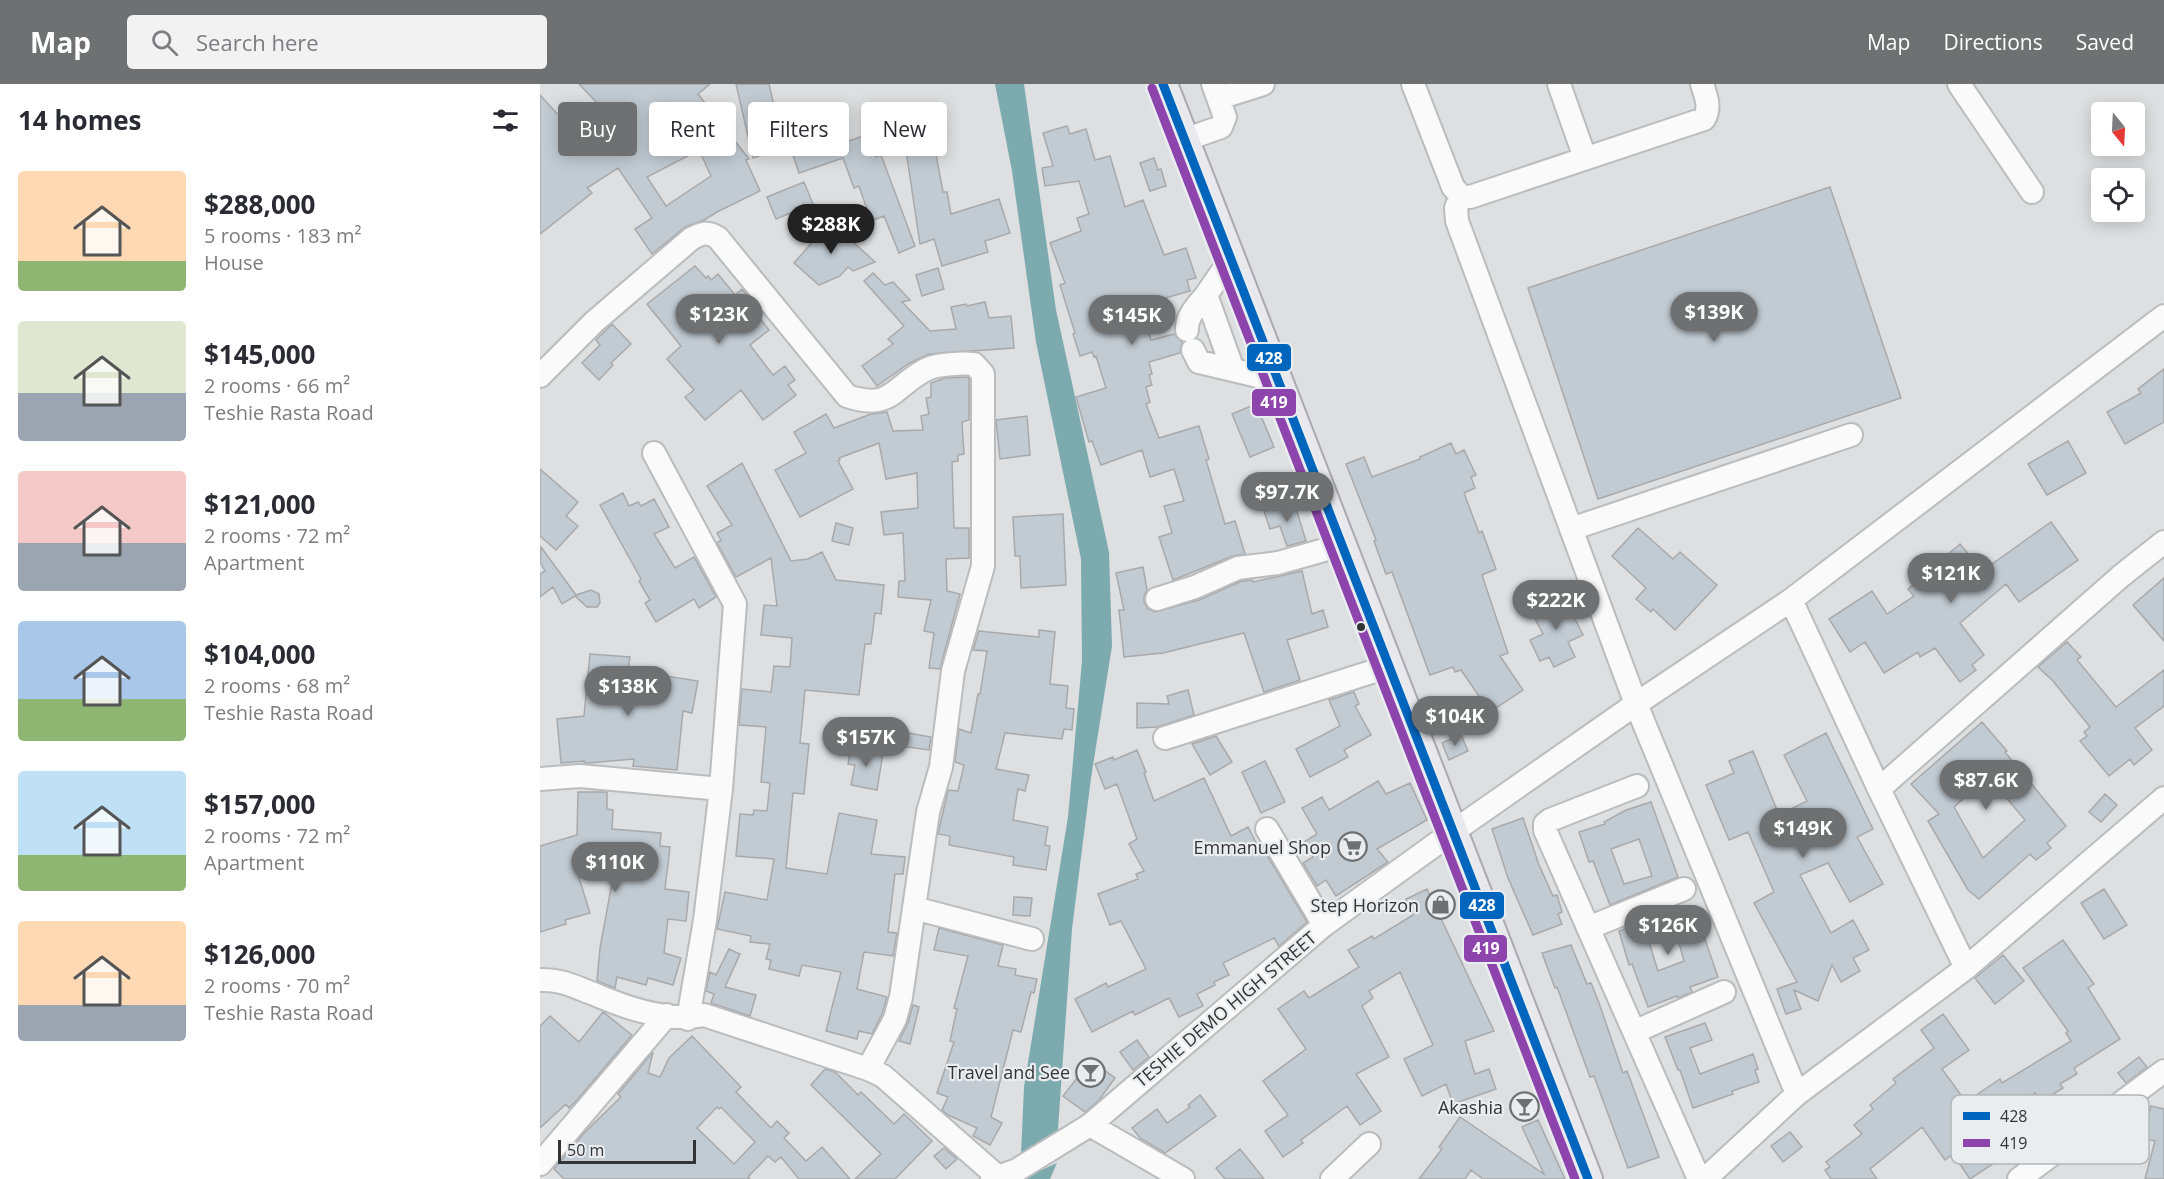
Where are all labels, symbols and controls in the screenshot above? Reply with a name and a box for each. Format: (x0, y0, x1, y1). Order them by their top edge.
search box (127, 15, 547, 69)
text: Map (30, 23, 91, 61)
icon: search (148, 26, 181, 59)
text: Search here (196, 27, 319, 57)
text: Map (1867, 28, 1910, 56)
text: Directions (1943, 28, 2043, 56)
text: Saved (2076, 28, 2134, 56)
text: 14 homes (18, 102, 142, 138)
chip: Buy (558, 102, 637, 156)
chip: Rent (649, 102, 736, 156)
chip: Filters (748, 102, 849, 156)
chip: New (861, 102, 947, 156)
north arrow (2091, 102, 2145, 156)
map controls (2091, 102, 2145, 222)
icon: filters (489, 104, 522, 137)
button: locate (2091, 168, 2145, 222)
text: $288,000 (204, 186, 315, 222)
icon: home (66, 195, 138, 267)
pin: $288K (789, 204, 873, 255)
text: $288K (801, 210, 861, 237)
text: 5 rooms · 183 m² (204, 222, 362, 249)
text: House (204, 249, 264, 276)
pin: $139K (1672, 292, 1756, 343)
pin: $123K (677, 294, 761, 345)
pin: $145K (1090, 295, 1174, 346)
text: $139K (1684, 298, 1744, 325)
text: $123K (689, 300, 749, 327)
text: $145K (1102, 301, 1162, 328)
text: $145,000 (204, 336, 315, 372)
line badge: 428 (1246, 343, 1292, 372)
icon: home (66, 345, 138, 417)
text: 428 (1255, 347, 1283, 369)
text: 2 rooms · 66 m² (204, 372, 350, 399)
line badge: 419 (1251, 388, 1297, 417)
text: 419 (1260, 391, 1288, 413)
text: Teshie Rasta Road (204, 399, 374, 426)
pin: $97.7K (1238, 472, 1336, 523)
text: $97.7K (1255, 478, 1319, 505)
text: $121,000 (204, 486, 315, 522)
icon: home (66, 495, 138, 567)
text: 2 rooms · 72 m² (204, 522, 350, 549)
text: Apartment (204, 549, 304, 576)
pin: $121K (1909, 553, 1993, 604)
text: $121K (1921, 559, 1981, 586)
pin: $222K (1514, 580, 1598, 631)
text: $222K (1526, 586, 1586, 613)
unlabelled marker (1355, 621, 1367, 633)
text: $104,000 (204, 636, 315, 672)
icon: home (66, 645, 138, 717)
pin: $138K (586, 666, 670, 717)
text: 2 rooms · 68 m² (204, 672, 350, 699)
text: $138K (598, 672, 658, 699)
pin: $104K (1413, 696, 1497, 747)
text: Teshie Rasta Road (204, 699, 374, 726)
text: $104K (1425, 702, 1485, 729)
pin: $157K (824, 717, 908, 768)
text: $157K (836, 723, 896, 750)
pin: $87.6K (1937, 760, 2035, 811)
text: $87.6K (1954, 766, 2018, 793)
text: $157,000 (204, 786, 315, 822)
icon: home (66, 795, 138, 867)
pin: $149K (1761, 808, 1845, 859)
text: $149K (1773, 814, 1833, 841)
text: 2 rooms · 72 m² (204, 822, 350, 849)
supermarket icon: Emmanuel Shop (1336, 831, 1368, 863)
place label: Emmanuel Shop (1194, 835, 1331, 859)
pin: $110K (573, 842, 657, 893)
text: $110K (585, 848, 645, 875)
text: Apartment (204, 849, 304, 876)
shop icon: Step Horizon (1424, 889, 1456, 921)
line badge: 428 (1459, 891, 1505, 920)
place label: Step Horizon (1311, 893, 1419, 917)
text: 428 (1468, 894, 1496, 916)
pin: $126K (1626, 905, 1710, 956)
text: $126K (1638, 911, 1698, 938)
street label: TESHIE DEMO HIGH STREET (1129, 926, 1321, 1092)
line badge: 419 (1463, 934, 1508, 963)
text: $126,000 (204, 936, 315, 972)
text: 419 (1472, 937, 1500, 959)
icon: home (66, 945, 138, 1017)
text: 2 rooms · 70 m² (204, 972, 350, 999)
text: Teshie Rasta Road (204, 999, 374, 1026)
bar icon: Travel and See (1075, 1056, 1107, 1088)
place label: Travel and See (948, 1060, 1070, 1084)
bar icon: Akashia (1508, 1091, 1540, 1123)
place label: Akashia (1438, 1095, 1503, 1119)
legend (1951, 1095, 2149, 1164)
text: 428 (2000, 1105, 2027, 1127)
text: 419 (2000, 1132, 2027, 1154)
scale bar (558, 1137, 696, 1164)
text: 50 m (567, 1139, 604, 1161)

